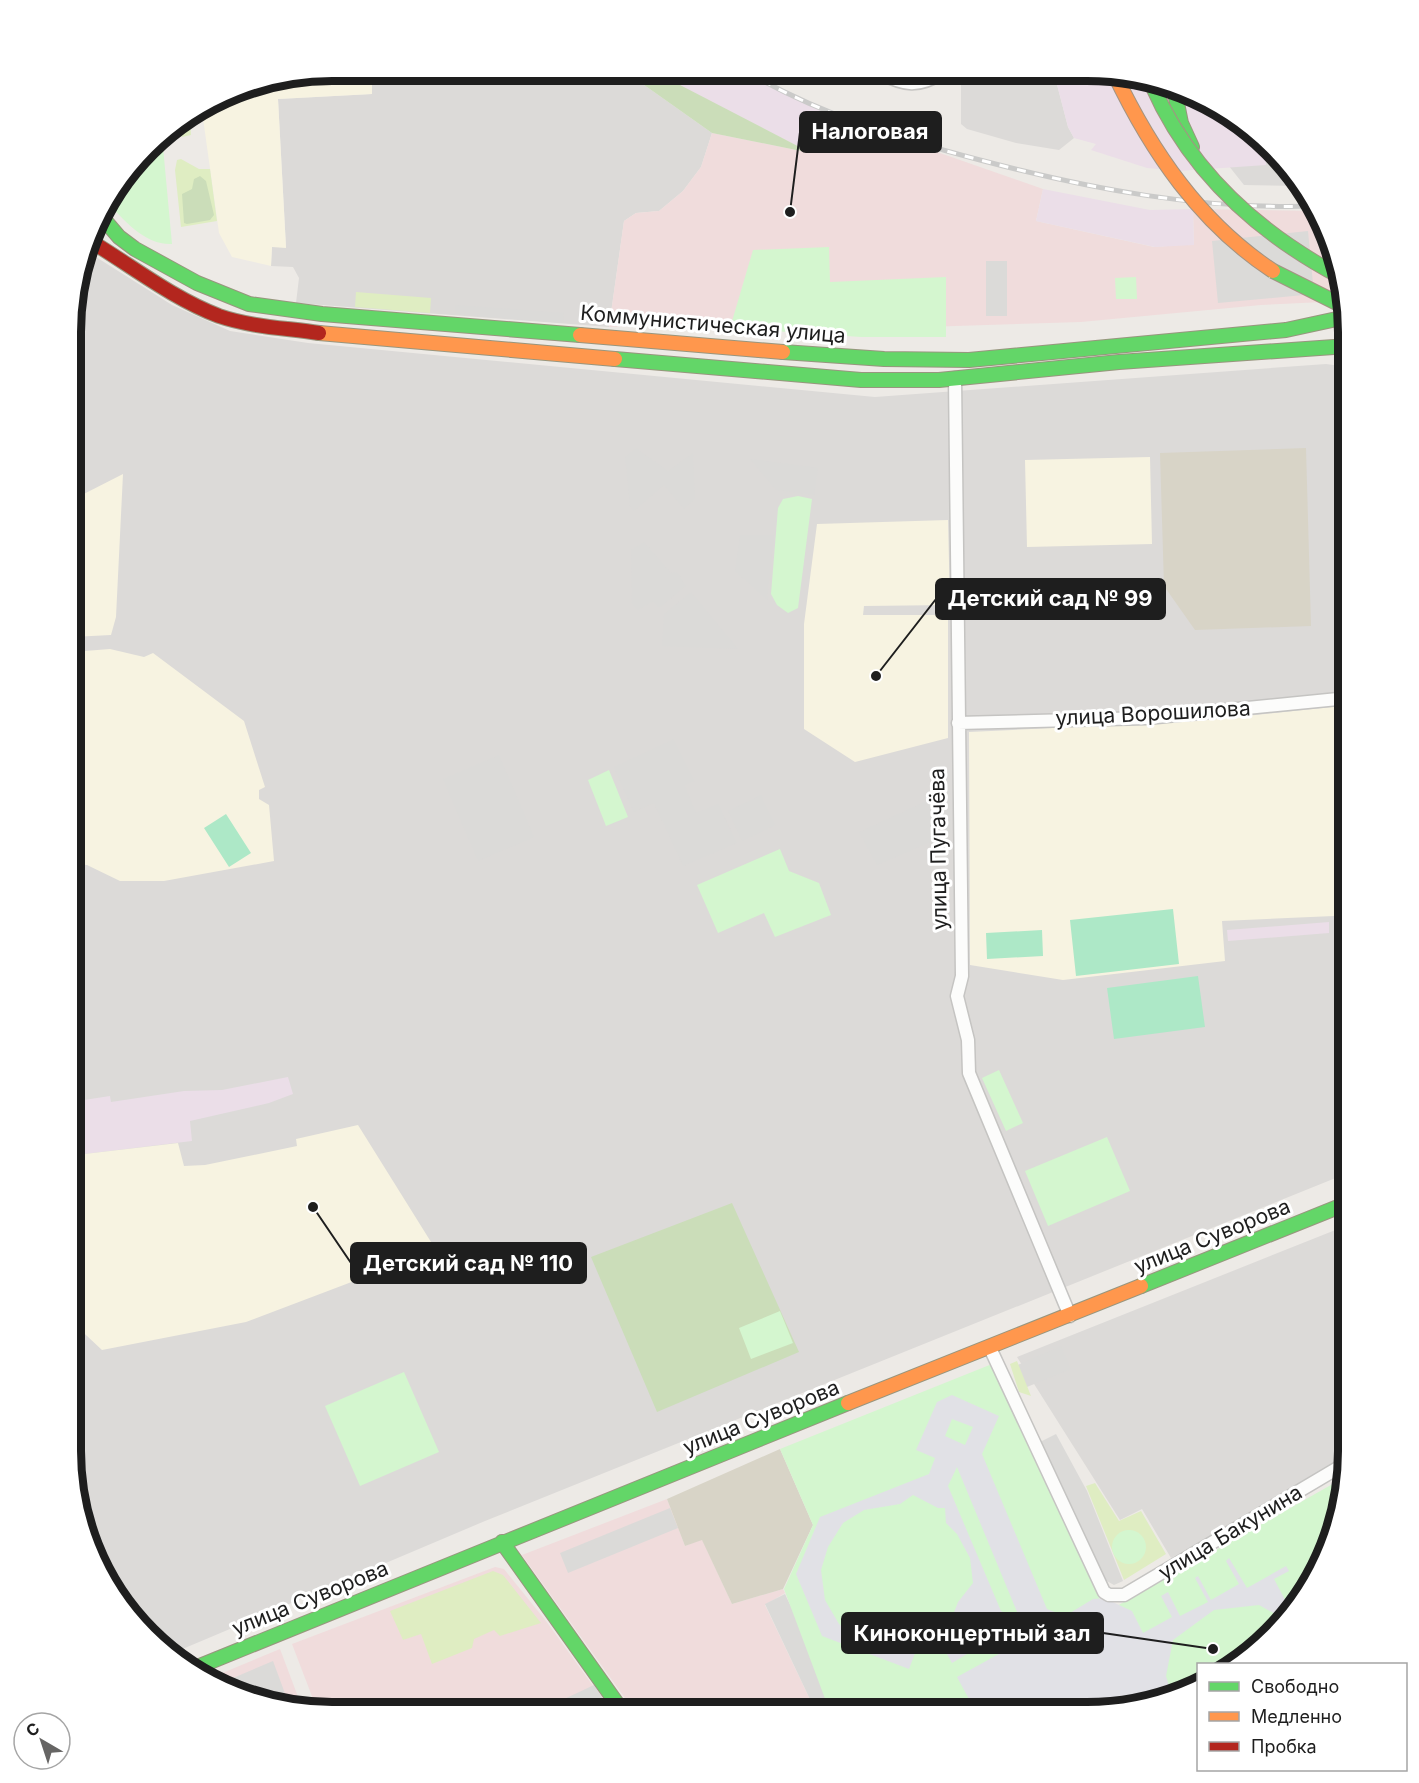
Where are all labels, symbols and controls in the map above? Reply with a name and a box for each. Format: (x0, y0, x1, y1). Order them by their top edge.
callout: Налоговая (800, 112, 941, 152)
text: Налоговая (811, 118, 929, 144)
street label: Коммунистическая улица (579, 300, 847, 348)
callout: Детский сад № 99 (936, 579, 1165, 619)
text: Детский сад № 99 (947, 585, 1153, 611)
street label: улица Ворошилова (1055, 695, 1251, 731)
street label: улица Пугачёва (924, 768, 952, 930)
street label: улица Суворова (1130, 1193, 1294, 1279)
callout: Детский сад № 110 (351, 1243, 586, 1283)
text: Детский сад № 110 (363, 1250, 573, 1276)
street label: улица Суворова (679, 1374, 843, 1460)
street label: улица Бакунина (1154, 1479, 1306, 1585)
street label: улица Суворова (228, 1555, 392, 1641)
callout: Киноконцертный зал (842, 1613, 1103, 1653)
text: Киноконцертный зал (854, 1620, 1090, 1646)
legend (1197, 1663, 1407, 1771)
text: Свободно (1251, 1676, 1339, 1697)
text: Медленно (1251, 1706, 1342, 1727)
north arrow (12, 1711, 72, 1771)
text: С (22, 1718, 44, 1741)
text: Пробка (1251, 1736, 1317, 1757)

